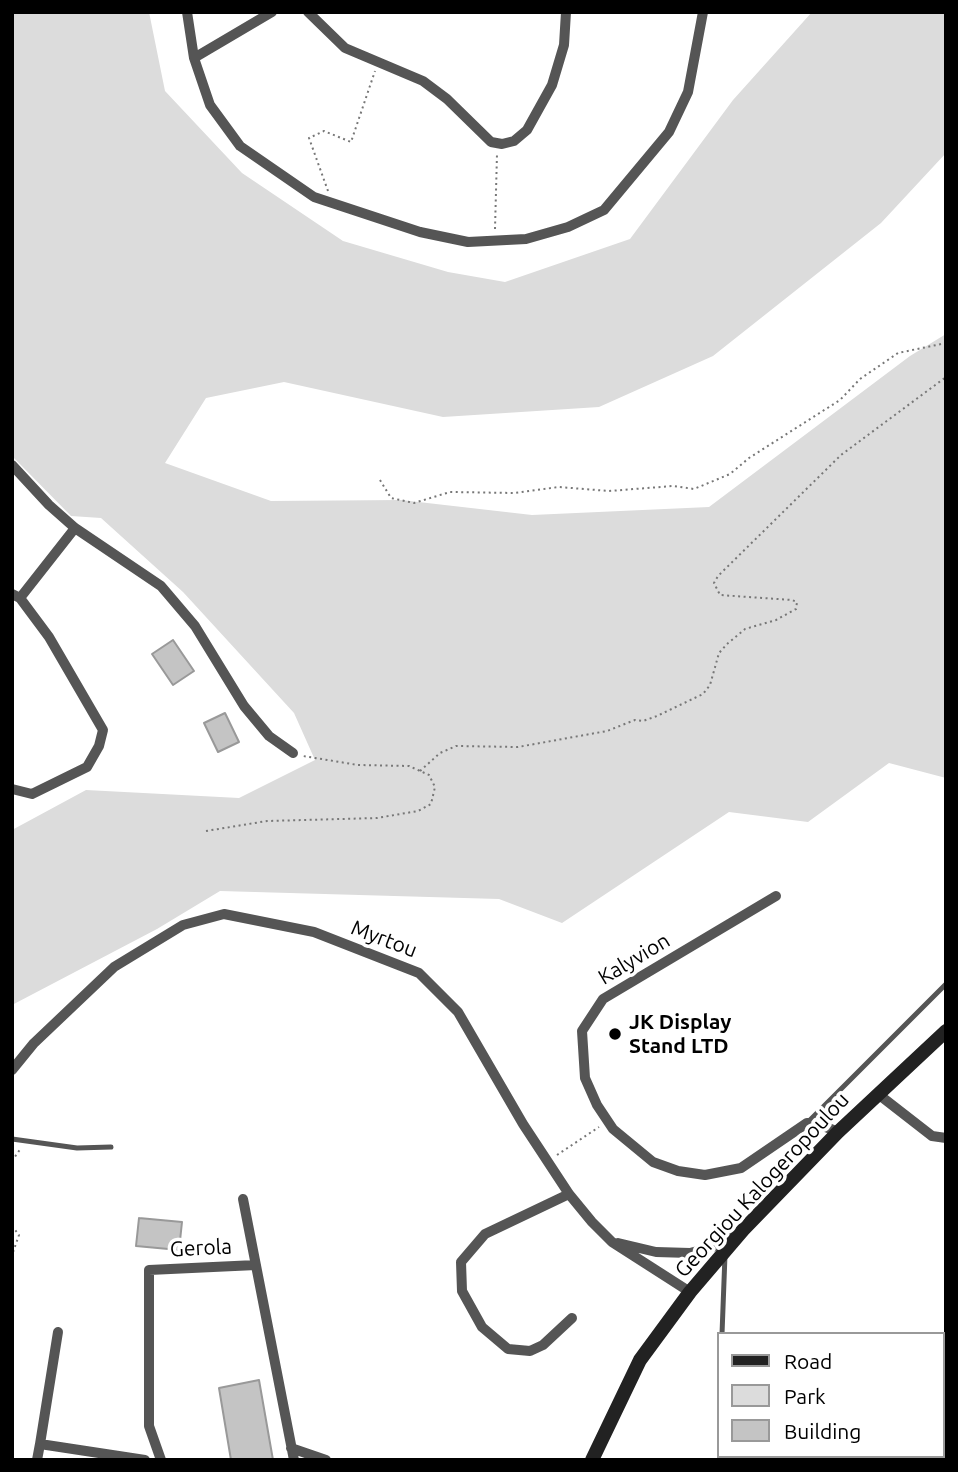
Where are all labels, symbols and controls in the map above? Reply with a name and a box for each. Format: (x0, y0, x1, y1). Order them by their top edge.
street label: Myrtou (347, 915, 421, 963)
street label: Kalyvion (594, 928, 674, 990)
place label: JK Display Stand LTD (629, 1009, 731, 1059)
marker: JK Display Stand LTD (607, 1026, 623, 1042)
street label: Georgiou Kalogeropoulou (670, 1087, 854, 1283)
street label: Gerola (169, 1234, 233, 1262)
legend (716, 1332, 944, 1458)
text: Road (784, 1349, 832, 1373)
text: Park (784, 1384, 826, 1408)
text: Building (784, 1419, 861, 1443)

